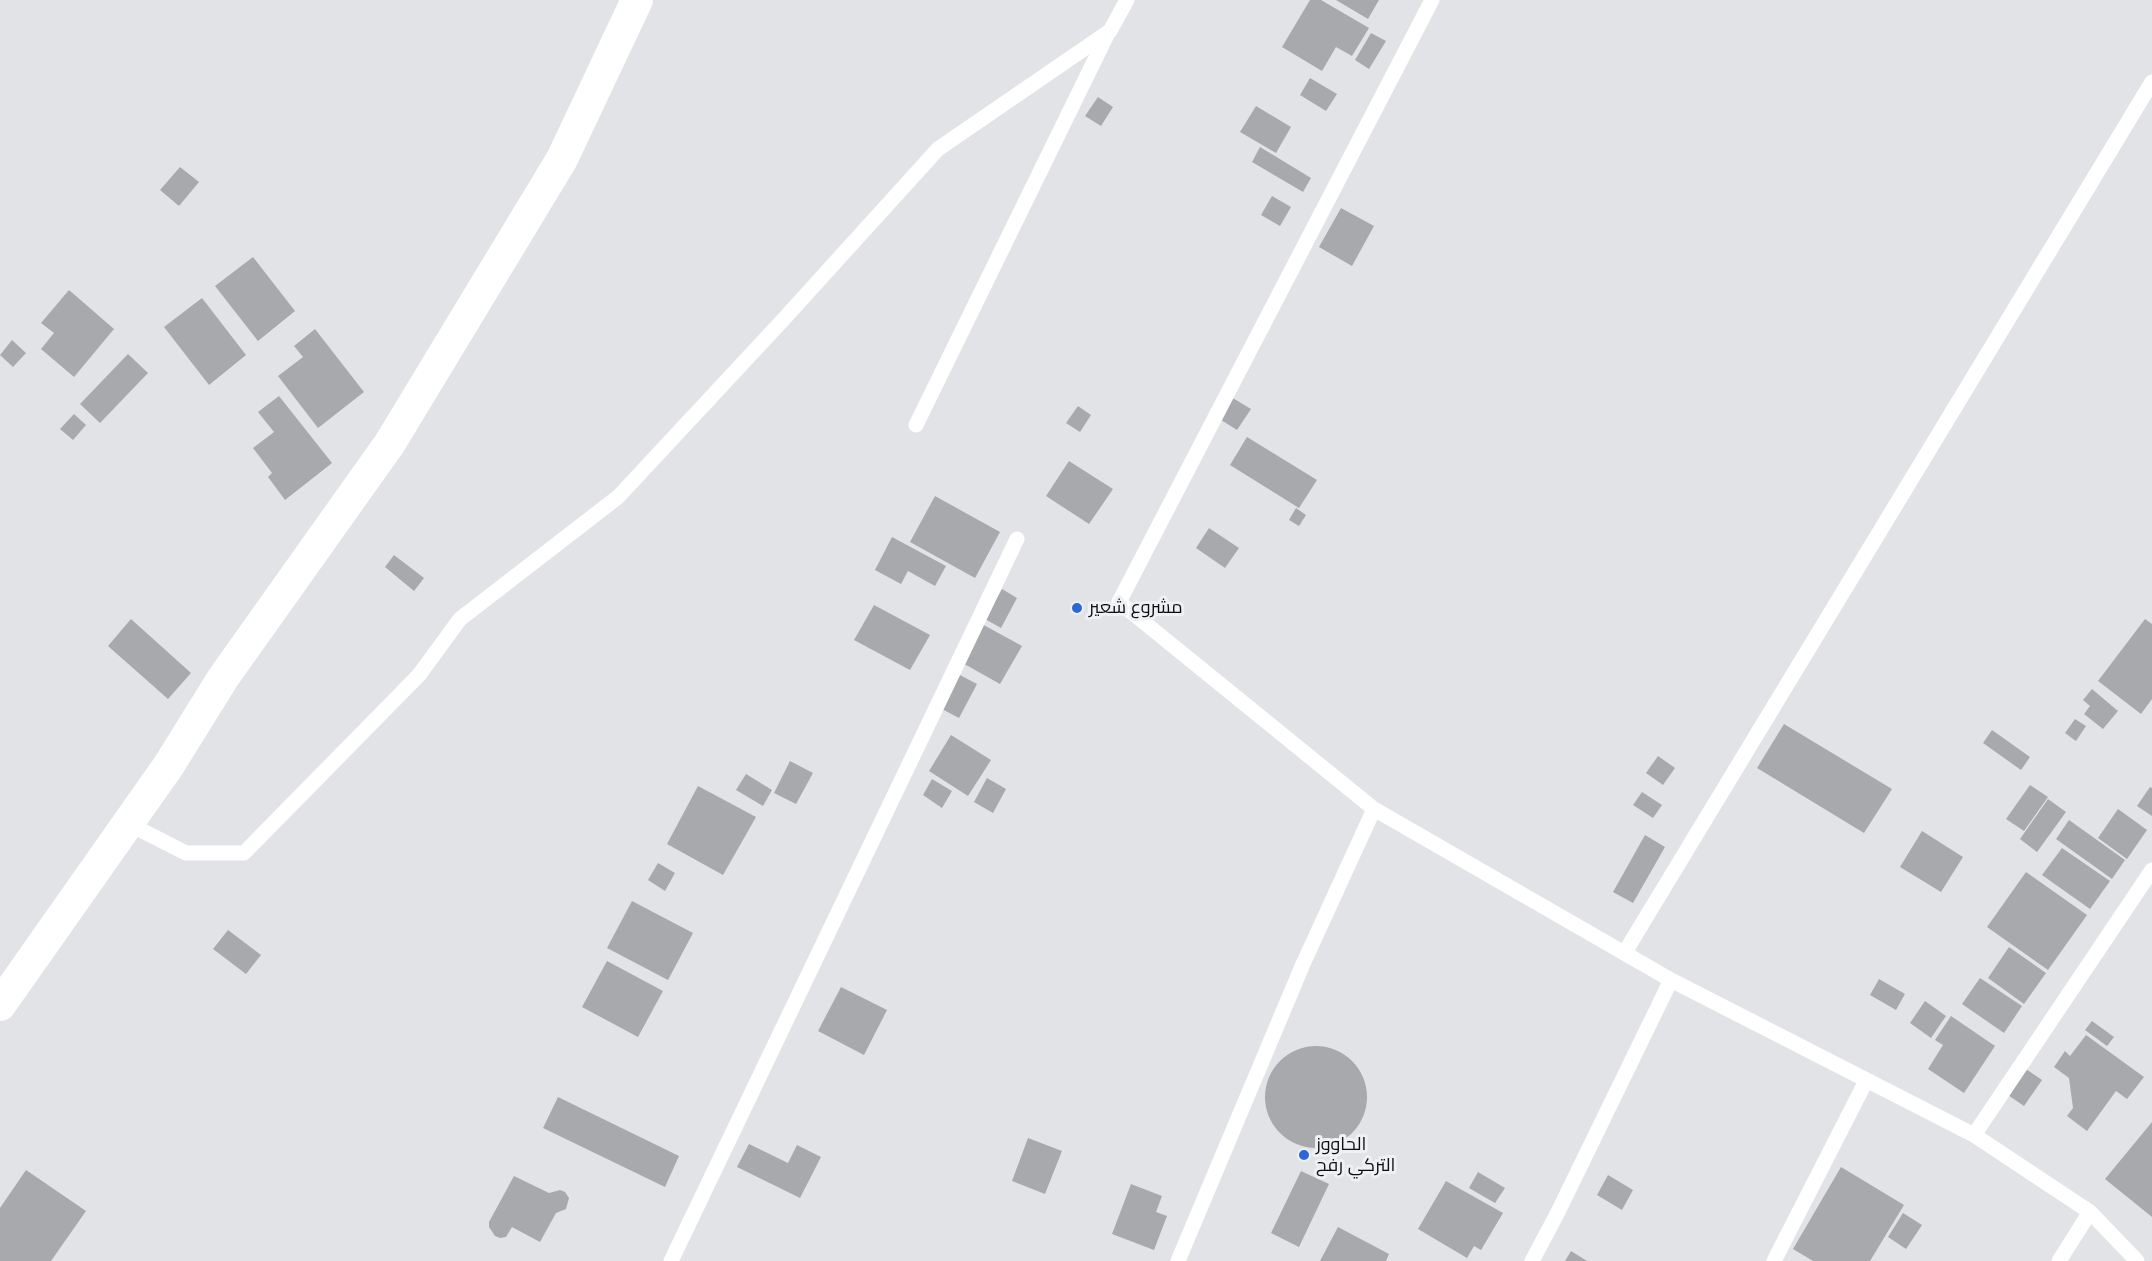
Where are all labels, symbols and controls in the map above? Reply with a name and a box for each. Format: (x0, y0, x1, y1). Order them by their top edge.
place label: مشروع شعير (1089, 597, 1183, 619)
marker: مشروع شعير (1070, 601, 1084, 615)
place label: الحاووز التركي رفح (1316, 1134, 1395, 1176)
marker: الحاووز التركي رفح (1297, 1148, 1311, 1162)

